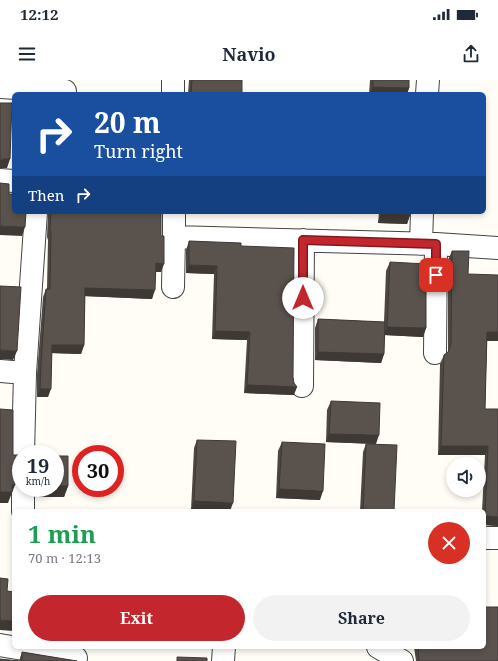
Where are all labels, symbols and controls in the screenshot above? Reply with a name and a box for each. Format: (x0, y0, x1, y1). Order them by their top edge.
text: 12:12 (20, 4, 58, 24)
text: Navio (222, 42, 276, 66)
icon: menu (16, 43, 38, 65)
icon: share (460, 43, 482, 65)
text: 20 m (94, 103, 161, 141)
icon: right (28, 108, 80, 160)
text: Turn right (94, 139, 183, 163)
icon: right (72, 184, 94, 206)
text: Then (28, 185, 64, 205)
pin (419, 258, 453, 292)
icon: arrive (425, 264, 447, 286)
position arrow (282, 277, 324, 319)
speed limit sign: 30 (72, 445, 124, 497)
text: 19 (27, 452, 49, 479)
map controls (446, 457, 486, 497)
button: sound (446, 457, 486, 497)
text: km/h (26, 474, 50, 488)
text: 1 min (28, 517, 96, 550)
button: close (428, 522, 470, 564)
text: 70 m · 12:13 (28, 549, 101, 567)
button: Exit (28, 595, 245, 641)
button: Share (253, 595, 470, 641)

